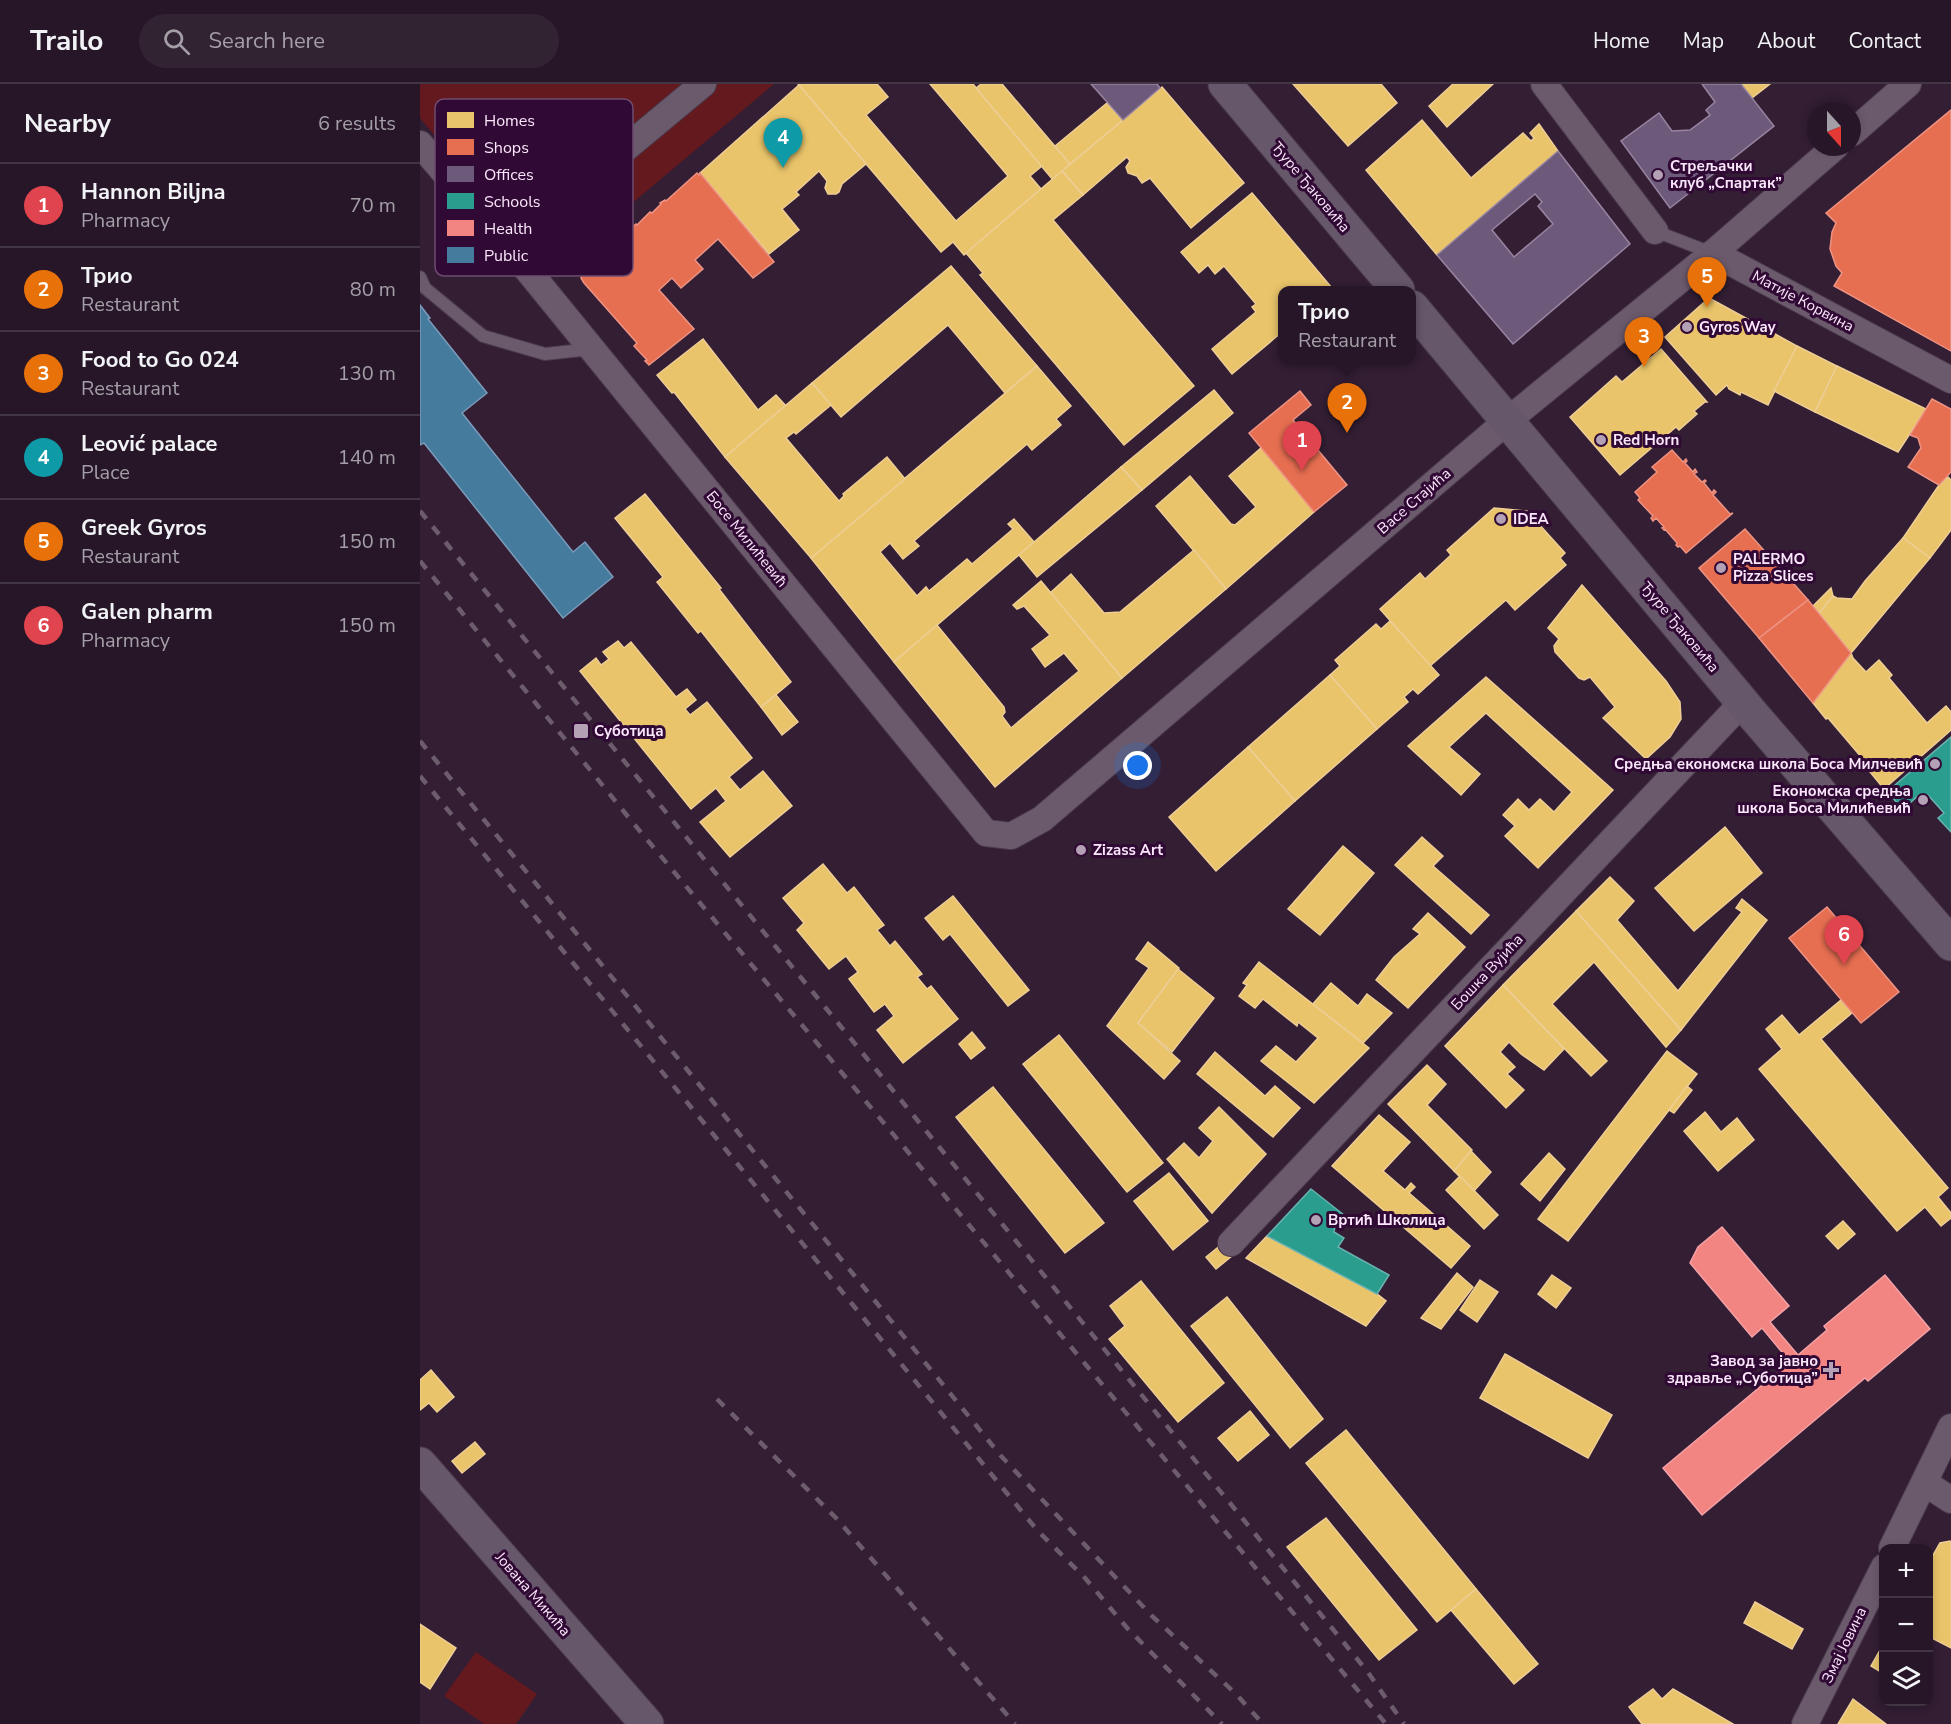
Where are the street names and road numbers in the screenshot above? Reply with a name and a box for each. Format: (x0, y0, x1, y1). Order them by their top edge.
street label: Ђуре Ђаковића (1267, 138, 1355, 236)
street label: Матије Корвина (1749, 266, 1857, 336)
street label: Васе Стајића (1373, 463, 1455, 539)
street label: Босе Милићевић (702, 487, 792, 591)
street label: Ђуре Ђаковића (1636, 578, 1724, 676)
street label: Бошка Вујића (1446, 930, 1528, 1014)
street label: Јована Микића (490, 1547, 575, 1640)
street label: Змај Јовина (1817, 1604, 1871, 1686)

